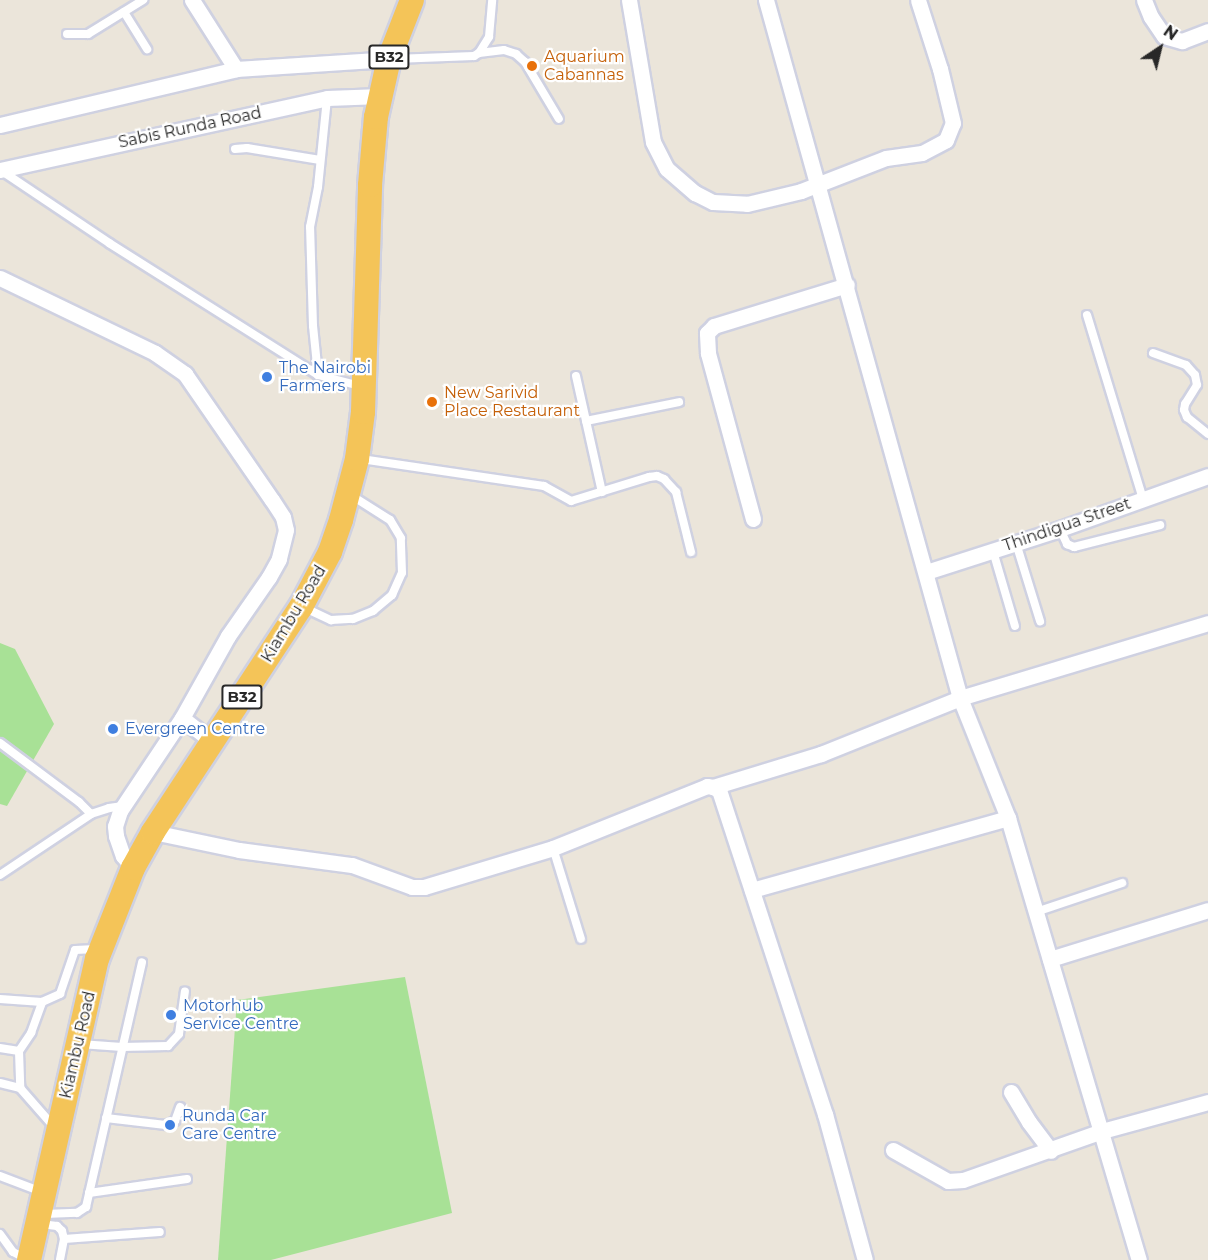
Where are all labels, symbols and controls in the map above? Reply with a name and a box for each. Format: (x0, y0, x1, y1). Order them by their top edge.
north arrow (1130, 18, 1190, 78)
text: N (1160, 21, 1181, 44)
road number: B32 (368, 45, 410, 69)
place label: Aquarium Cabannas (544, 47, 625, 85)
marker: Aquarium Cabannas (525, 59, 539, 73)
street label: Sabis Runda Road (117, 103, 263, 153)
place label: The Nairobi Farmers (279, 358, 371, 396)
marker: The Nairobi Farmers (260, 370, 274, 384)
place label: New Sarivid Place Restaurant (444, 383, 580, 421)
marker: New Sarivid Place Restaurant (425, 395, 439, 409)
street label: Thindigua Street (1001, 494, 1133, 556)
street label: Kiambu Road (258, 562, 330, 666)
road number: B32 (221, 685, 263, 709)
place label: Evergreen Centre (125, 719, 265, 739)
marker: Evergreen Centre (106, 722, 120, 736)
street label: Kiambu Road (56, 989, 100, 1101)
place label: Motorhub Service Centre (183, 996, 299, 1034)
marker: Motorhub Service Centre (164, 1008, 178, 1022)
place label: Runda Car Care Centre (182, 1106, 277, 1144)
marker: Runda Car Care Centre (163, 1118, 177, 1132)

